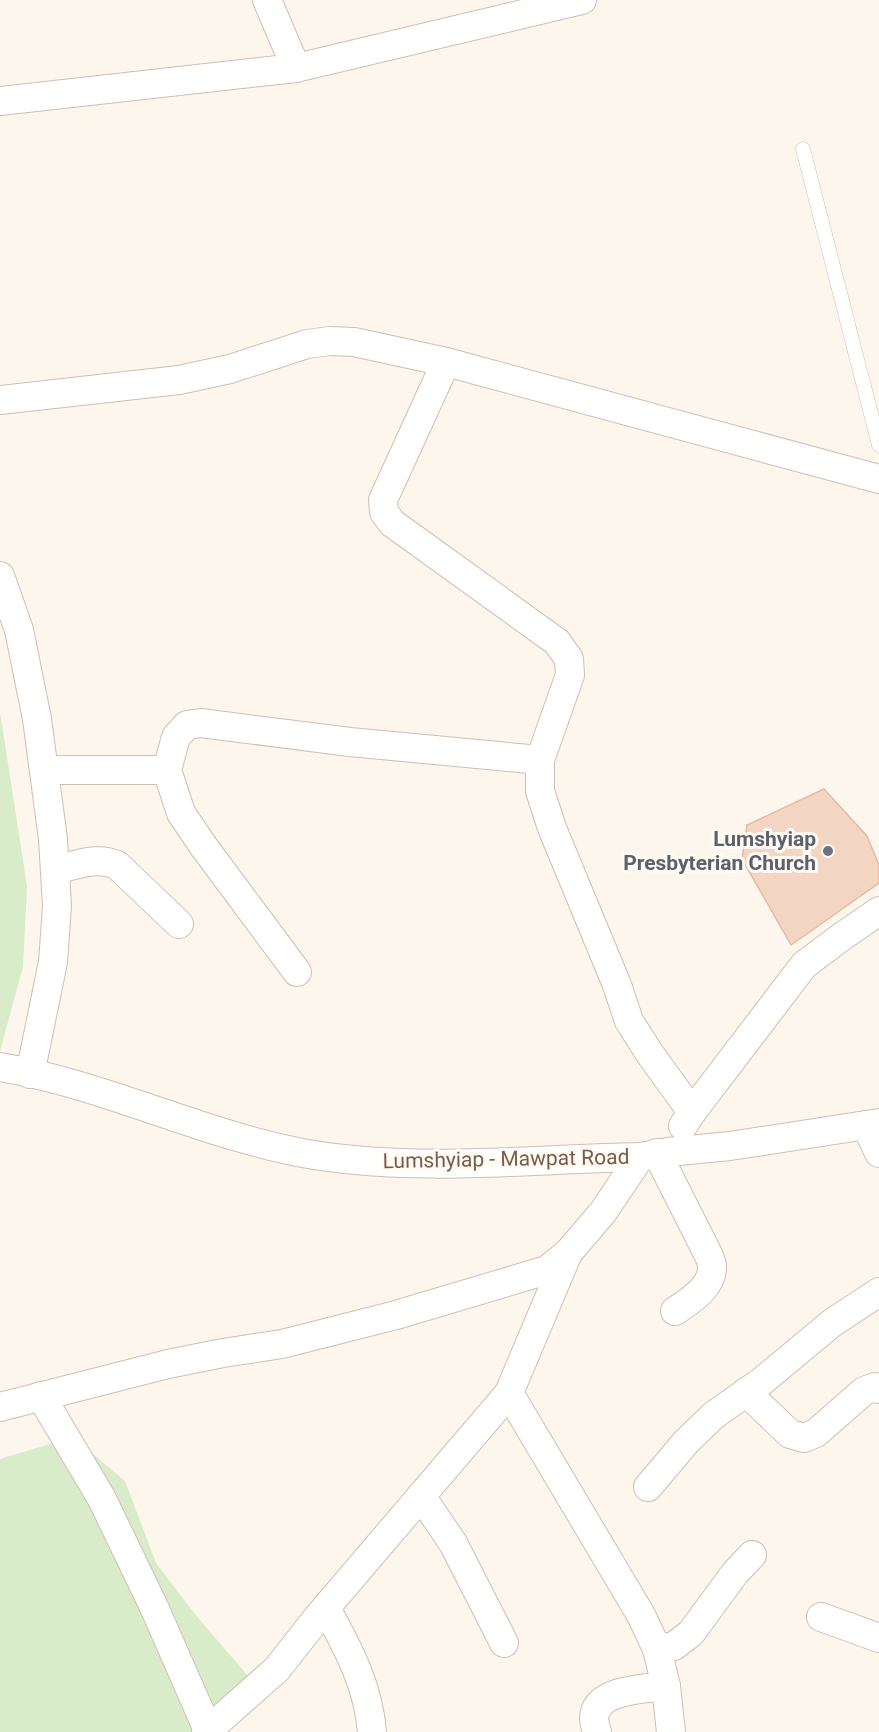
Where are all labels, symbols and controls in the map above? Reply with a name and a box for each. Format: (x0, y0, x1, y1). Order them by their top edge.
place label: Lumshyiap Presbyterian Church (623, 827, 816, 875)
marker: Lumshyiap Presbyterian Church (821, 844, 835, 858)
street label: Lumshyiap - Mawpat Road (382, 1145, 630, 1173)

